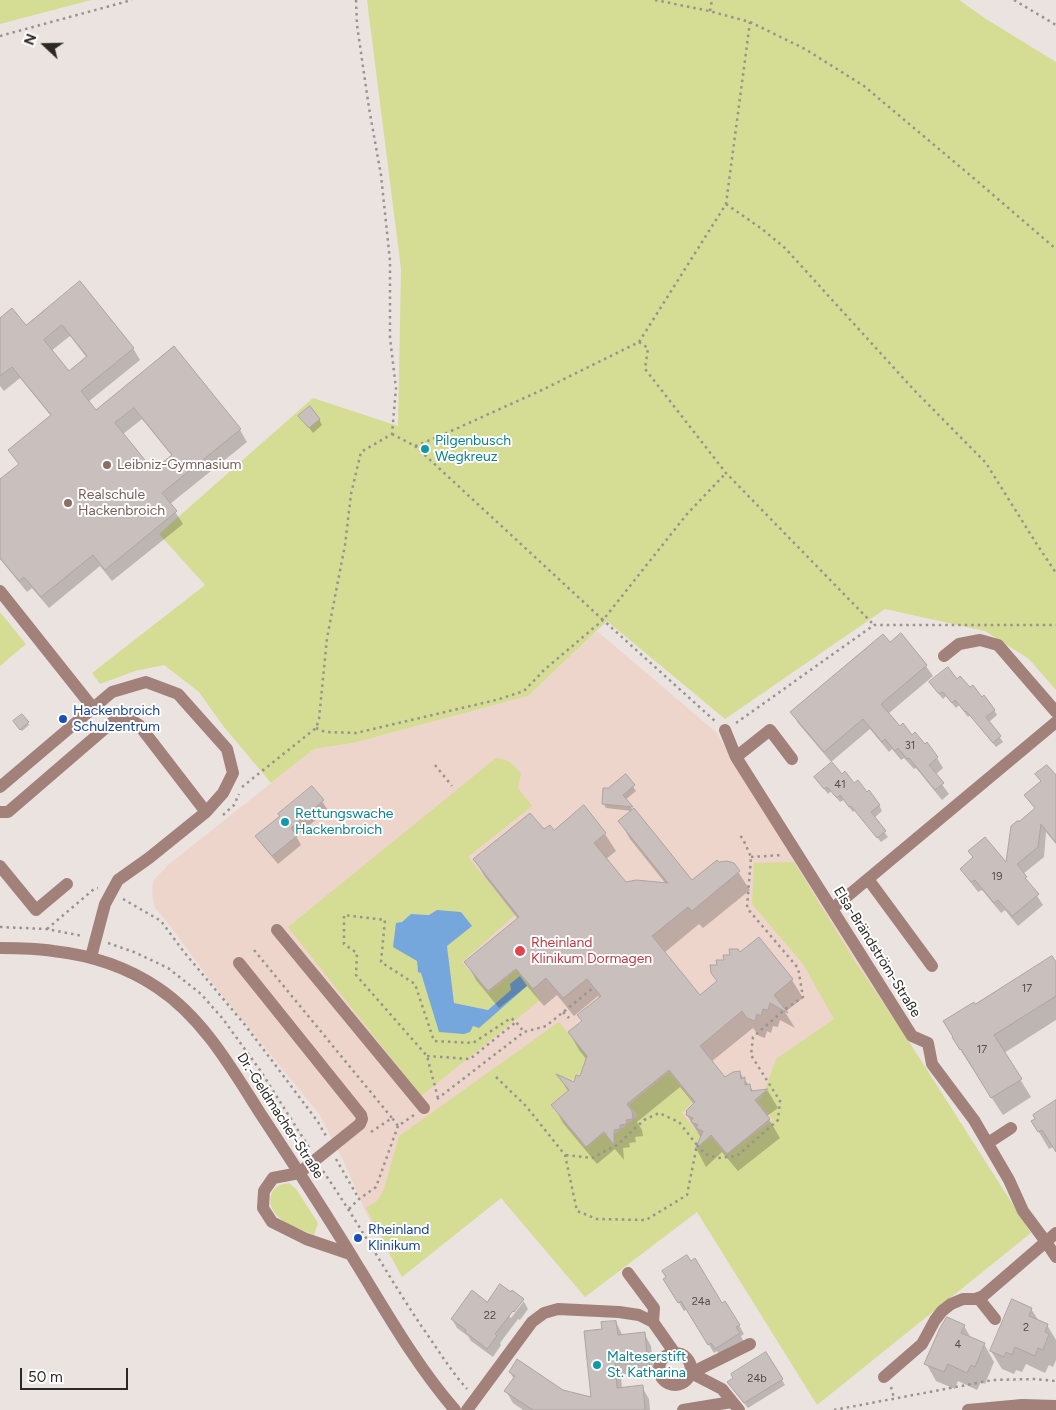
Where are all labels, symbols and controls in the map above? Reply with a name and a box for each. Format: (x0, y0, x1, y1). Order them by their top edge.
north arrow (20, 20, 70, 70)
text: N (21, 31, 40, 48)
place label: Pilgenbusch Wegkreuz (435, 433, 511, 466)
marker: Pilgenbusch Wegkreuz (419, 443, 431, 455)
place label: Leibniz-Gymnasium (117, 457, 242, 473)
marker: Leibniz-Gymnasium (101, 459, 113, 471)
place label: Realschule Hackenbroich (78, 487, 165, 520)
marker: Realschule Hackenbroich (62, 497, 74, 509)
place label: Hackenbroich Schulzentrum (73, 703, 160, 736)
marker: Hackenbroich Schulzentrum (57, 713, 69, 725)
house number: 31 (905, 739, 915, 753)
house number: 41 (834, 778, 846, 792)
place label: Rettungswache Hackenbroich (295, 806, 393, 839)
marker: Rettungswache Hackenbroich (279, 816, 291, 828)
house number: 19 (992, 870, 1002, 884)
street label: Elsa-Brändström-Straße (830, 884, 924, 1020)
place label: Rheinland Klinikum Dormagen (531, 935, 652, 968)
marker: Rheinland Klinikum Dormagen (513, 944, 527, 958)
house number: 17 (1022, 982, 1032, 996)
house number: 17 (977, 1043, 987, 1057)
street label: Dr.-Geldmacher-Straße (233, 1050, 327, 1182)
place label: Rheinland Klinikum (368, 1222, 430, 1254)
marker: Rheinland Klinikum (352, 1232, 364, 1244)
house number: 24a (692, 1295, 710, 1309)
house number: 22 (484, 1309, 496, 1323)
house number: 2 (1023, 1321, 1029, 1335)
house number: 4 (955, 1338, 961, 1352)
place label: Malteserstift St. Katharina (607, 1349, 686, 1381)
scale bar (22, 1358, 130, 1390)
marker: Malteserstift St. Katharina (591, 1359, 603, 1371)
text: 50 m (28, 1368, 63, 1386)
house number: 24b (747, 1372, 767, 1386)

